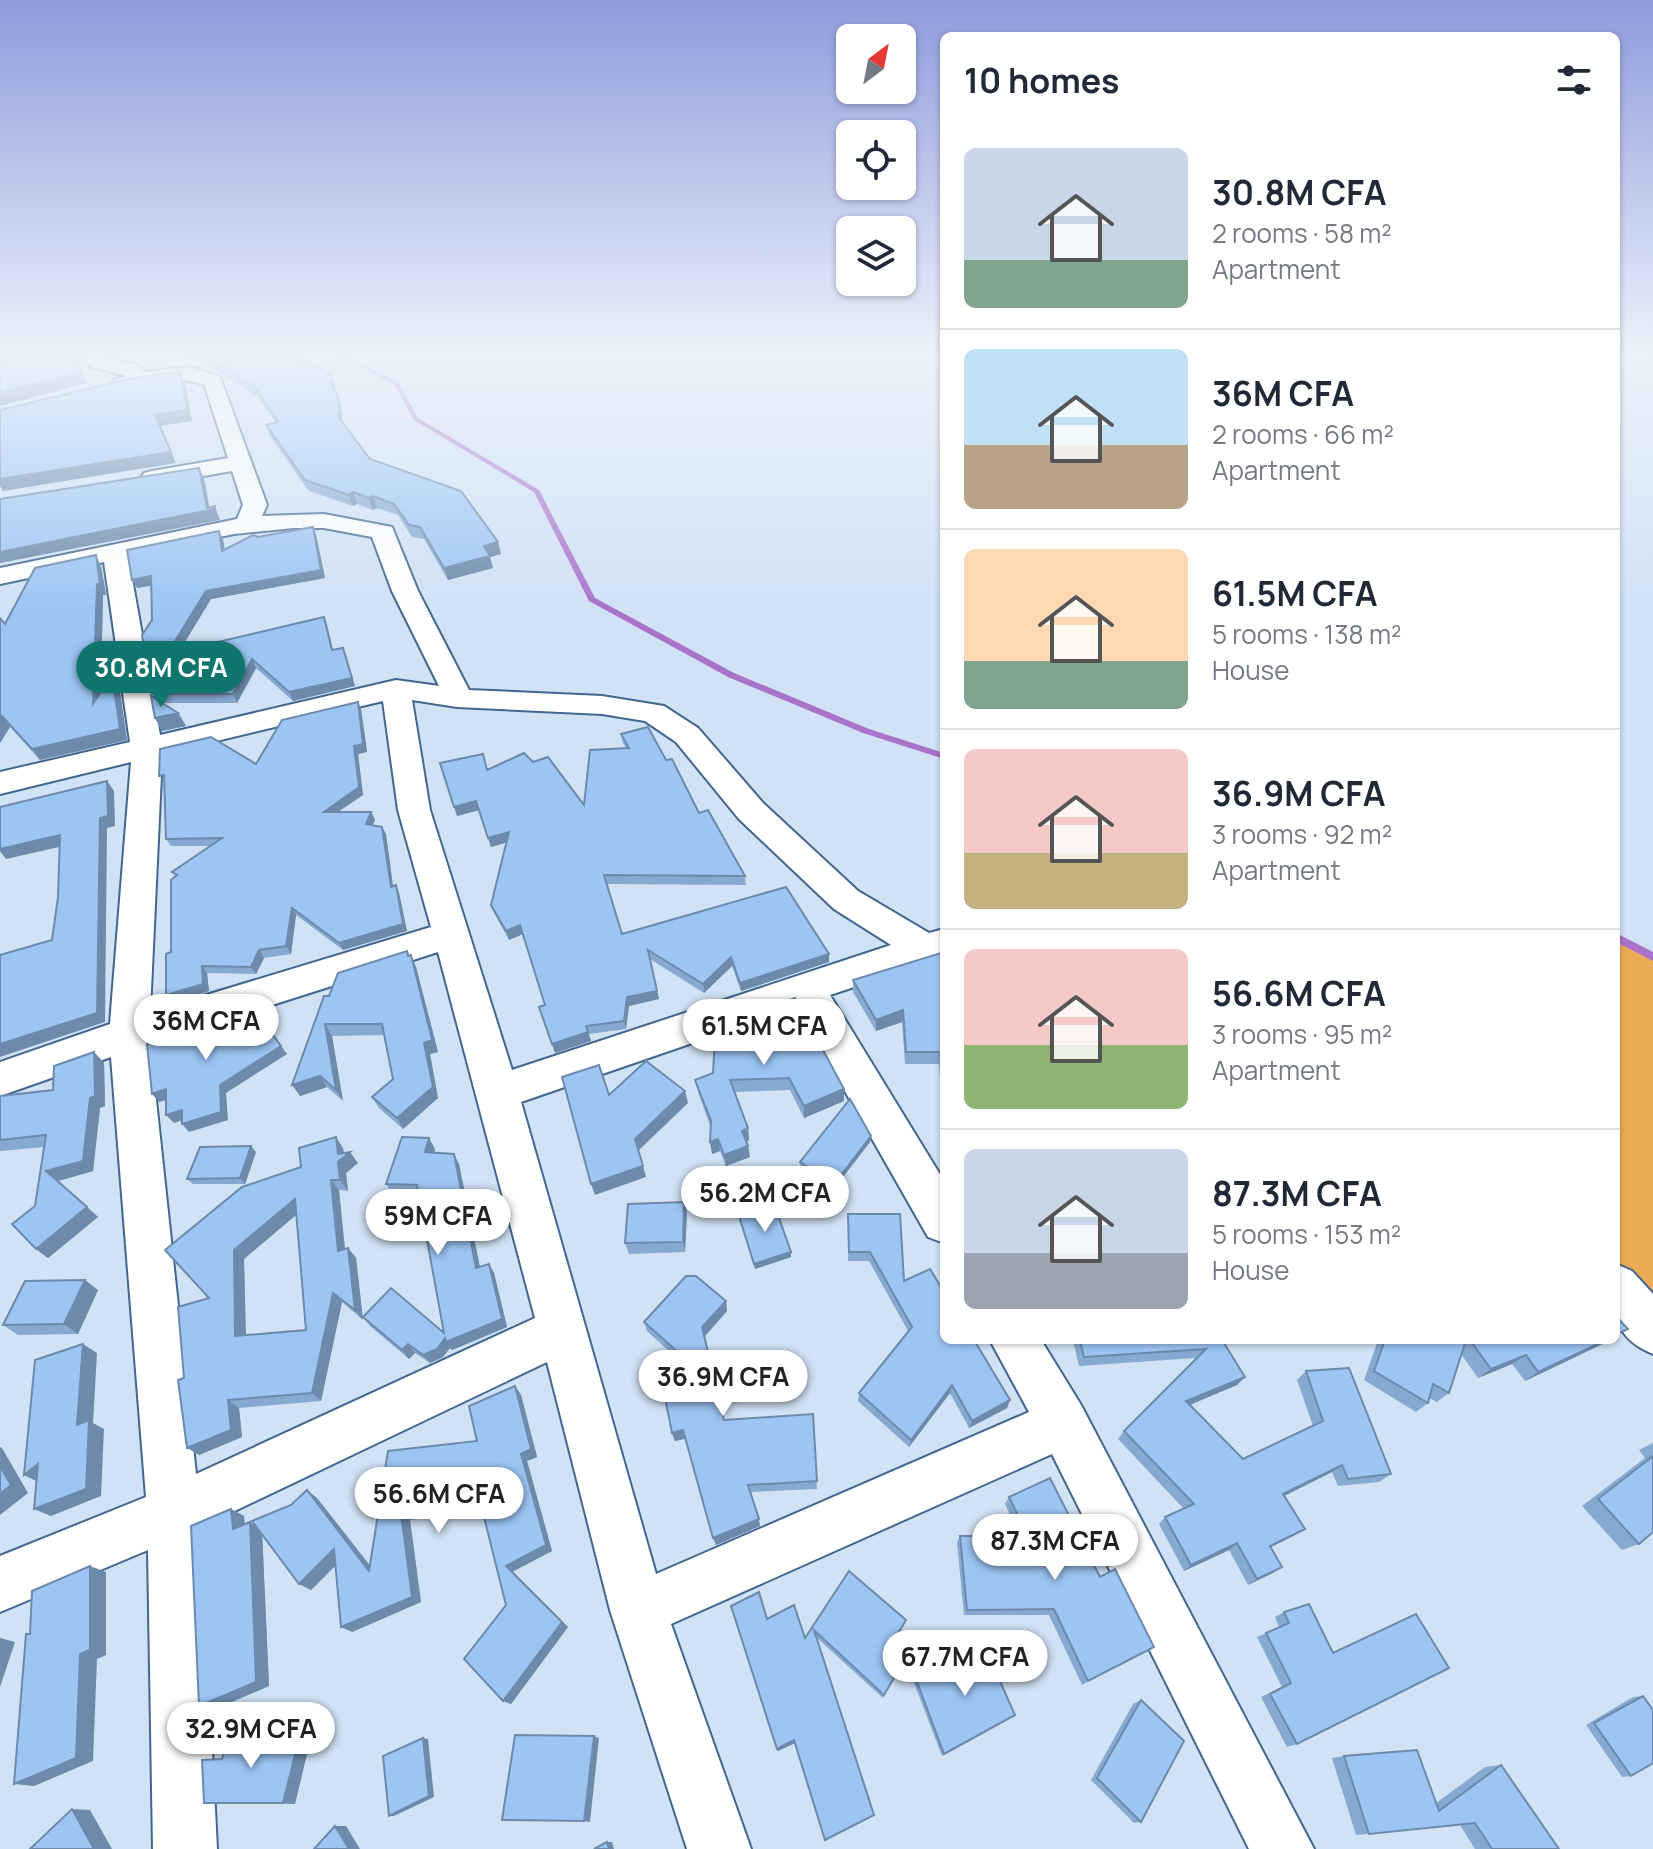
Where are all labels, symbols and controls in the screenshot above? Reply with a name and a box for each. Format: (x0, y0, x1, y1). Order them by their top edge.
north arrow (836, 24, 916, 104)
map controls (836, 24, 916, 296)
text: 10 homes (964, 57, 1120, 103)
icon: filters (1552, 58, 1596, 102)
button: locate (836, 120, 916, 200)
text: 30.8M CFA (1212, 169, 1387, 215)
icon: home (1028, 180, 1124, 276)
text: 2 rooms · 58 m² (1212, 215, 1392, 251)
button: layers (836, 216, 916, 296)
text: Apartment (1212, 251, 1341, 287)
text: 36M CFA (1212, 370, 1354, 416)
icon: home (1028, 381, 1124, 477)
text: 2 rooms · 66 m² (1212, 416, 1394, 452)
text: Apartment (1212, 452, 1341, 488)
text: 61.5M CFA (1212, 570, 1378, 616)
icon: home (1028, 581, 1124, 677)
text: 5 rooms · 138 m² (1212, 616, 1401, 652)
pin: 30.8M CFA (69, 641, 253, 709)
text: 30.8M CFA (94, 649, 228, 685)
text: House (1212, 652, 1289, 688)
text: 36.9M CFA (1212, 770, 1386, 816)
icon: home (1028, 781, 1124, 877)
text: 3 rooms · 92 m² (1212, 816, 1392, 852)
text: Apartment (1212, 852, 1341, 888)
text: 56.6M CFA (1212, 970, 1386, 1016)
icon: home (1028, 981, 1124, 1077)
pin: 36M CFA (132, 994, 280, 1062)
pin: 61.5M CFA (672, 999, 856, 1067)
text: 36M CFA (152, 1002, 260, 1038)
text: 61.5M CFA (701, 1007, 827, 1043)
text: 3 rooms · 95 m² (1212, 1016, 1392, 1052)
text: Apartment (1212, 1052, 1341, 1088)
pin: 56.2M CFA (673, 1166, 857, 1234)
text: 87.3M CFA (1212, 1170, 1382, 1216)
text: 56.2M CFA (699, 1174, 831, 1210)
icon: home (1028, 1181, 1124, 1277)
pin: 59M CFA (364, 1189, 512, 1257)
text: 59M CFA (384, 1197, 492, 1233)
text: 5 rooms · 153 m² (1212, 1216, 1401, 1252)
text: House (1212, 1252, 1289, 1288)
pin: 36.9M CFA (631, 1350, 815, 1418)
text: 36.9M CFA (657, 1358, 789, 1394)
pin: 56.6M CFA (347, 1467, 531, 1535)
text: 56.6M CFA (373, 1475, 505, 1511)
pin: 87.3M CFA (963, 1514, 1147, 1582)
text: 87.3M CFA (990, 1522, 1120, 1558)
pin: 67.7M CFA (873, 1630, 1057, 1698)
text: 67.7M CFA (901, 1638, 1029, 1674)
pin: 32.9M CFA (159, 1702, 343, 1770)
text: 32.9M CFA (185, 1710, 317, 1746)

